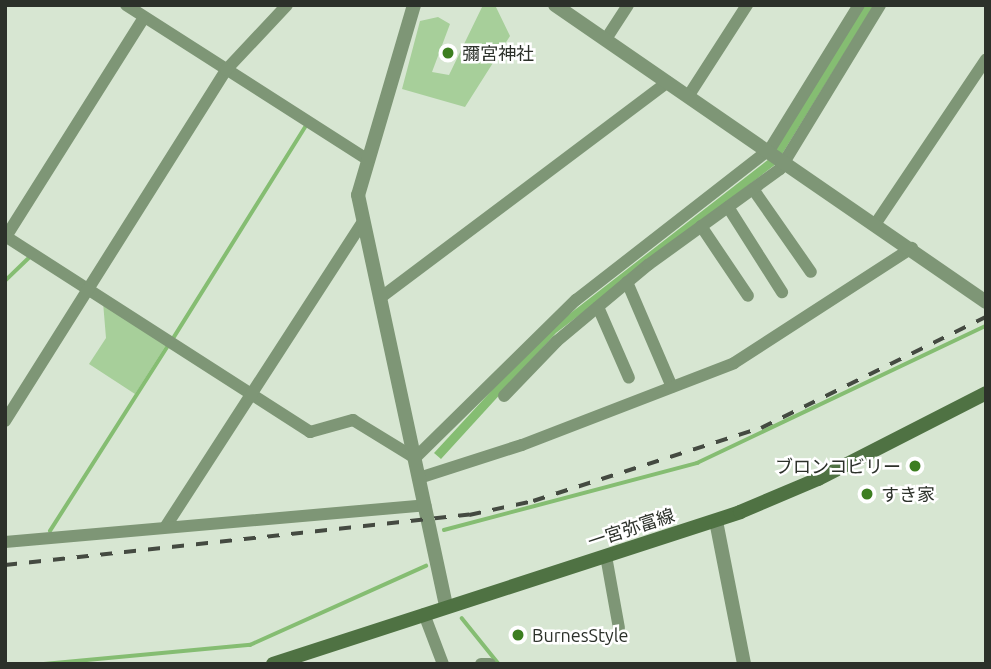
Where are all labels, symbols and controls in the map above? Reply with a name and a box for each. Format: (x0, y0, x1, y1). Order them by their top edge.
place label: 彌宮神社 (462, 42, 534, 64)
marker: 彌宮神社 (440, 45, 456, 61)
place label: ブロンコビリー (775, 455, 901, 477)
marker: ブロンコビリー (907, 458, 923, 474)
place label: すき家 (881, 483, 935, 505)
marker: すき家 (859, 486, 875, 502)
street label: 一宮弥富線 (585, 504, 677, 552)
place label: BurnesStyle (532, 624, 628, 646)
marker: BurnesStyle (510, 627, 526, 643)

